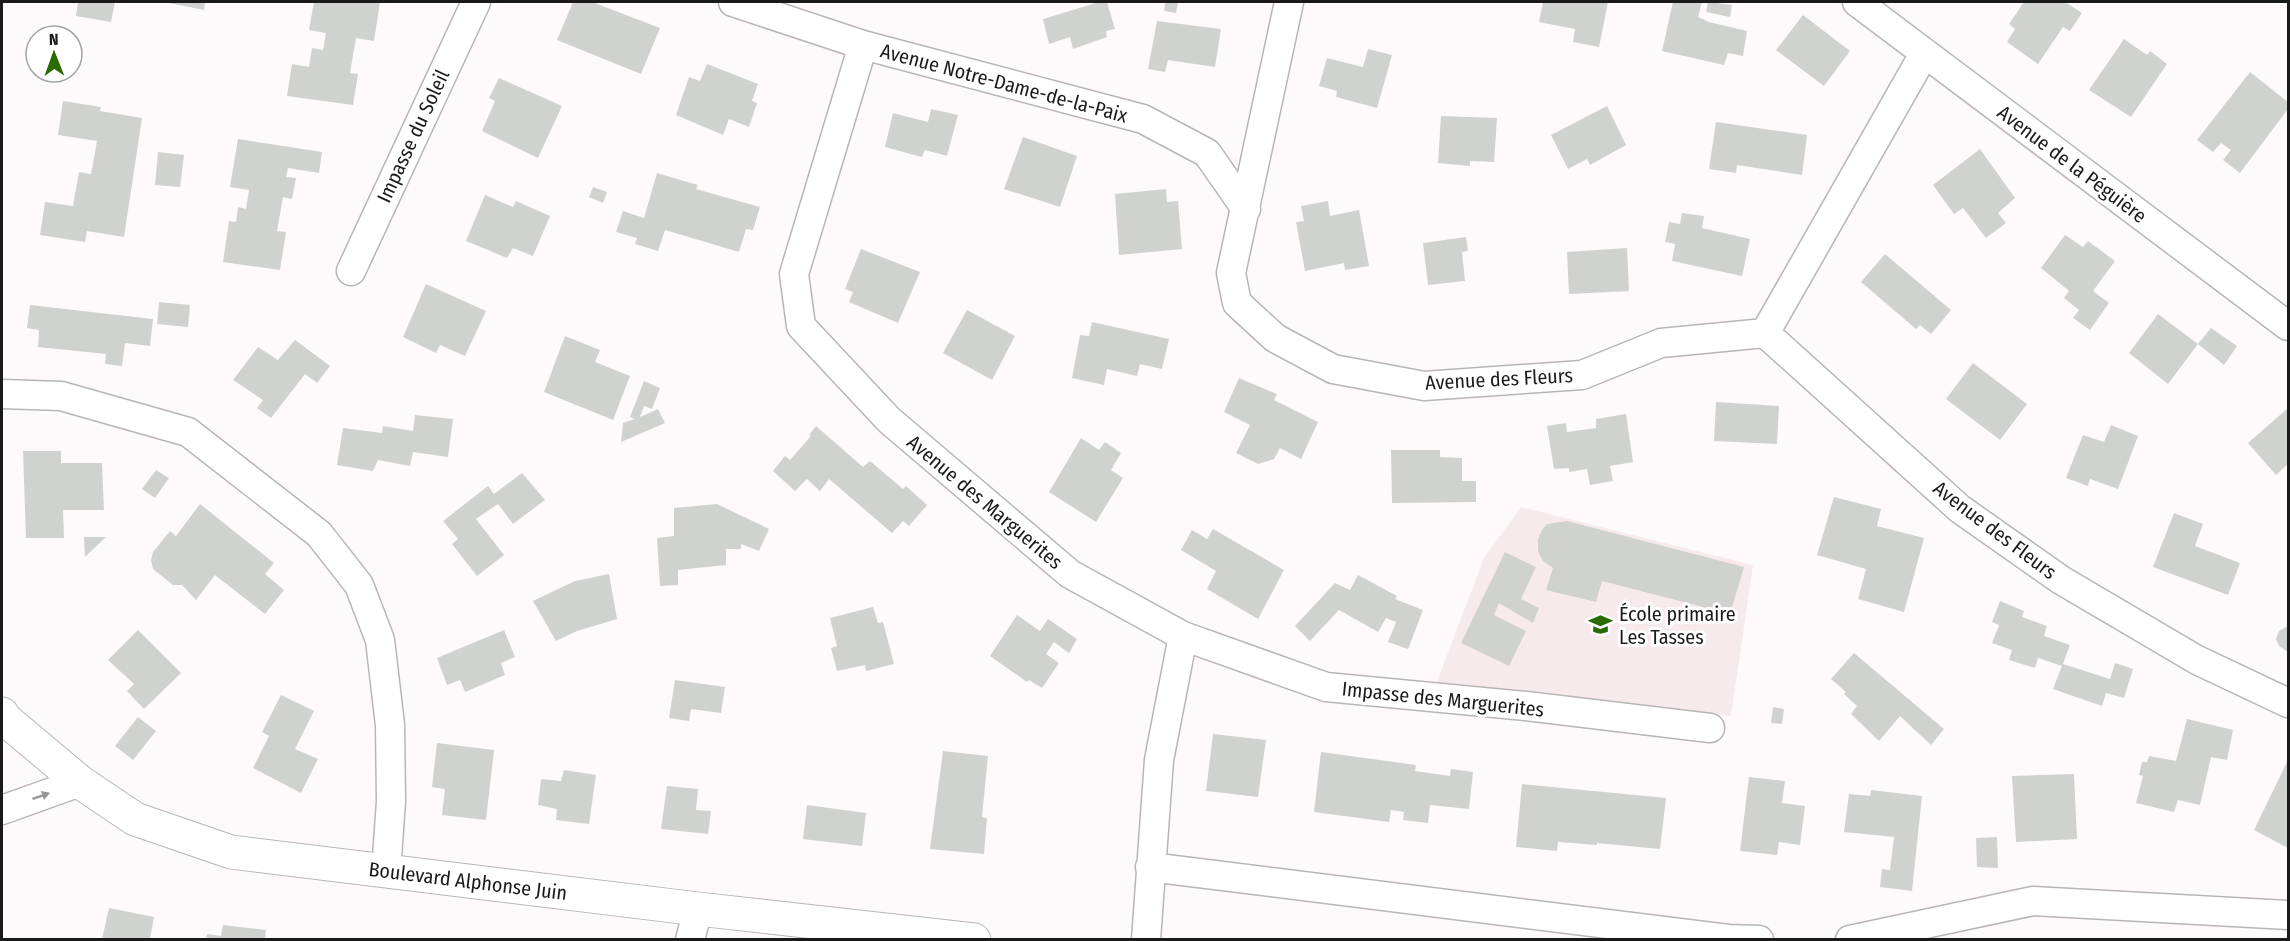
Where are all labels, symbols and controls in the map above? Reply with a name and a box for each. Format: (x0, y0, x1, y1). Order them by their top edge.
north arrow (24, 24, 84, 84)
text: N (49, 30, 59, 49)
street label: Avenue Notre-Dame-de-la-Paix (878, 38, 1130, 128)
street label: Impasse du Soleil (372, 66, 454, 206)
street label: Avenue de la Péguière (1993, 100, 2151, 228)
street label: Avenue des Fleurs (1424, 363, 1574, 395)
street label: Avenue des Marguerites (902, 430, 1068, 574)
street label: Avenue des Fleurs (1929, 476, 2061, 584)
place label: École primaire Les Tasses (1619, 602, 1736, 649)
school or university icon: École primaire Les Tasses (1588, 612, 1614, 638)
street label: Impasse des Marguerites (1341, 676, 1545, 722)
one-way arrow (32, 791, 50, 801)
street label: Boulevard Alphonse Juin (367, 857, 569, 905)

